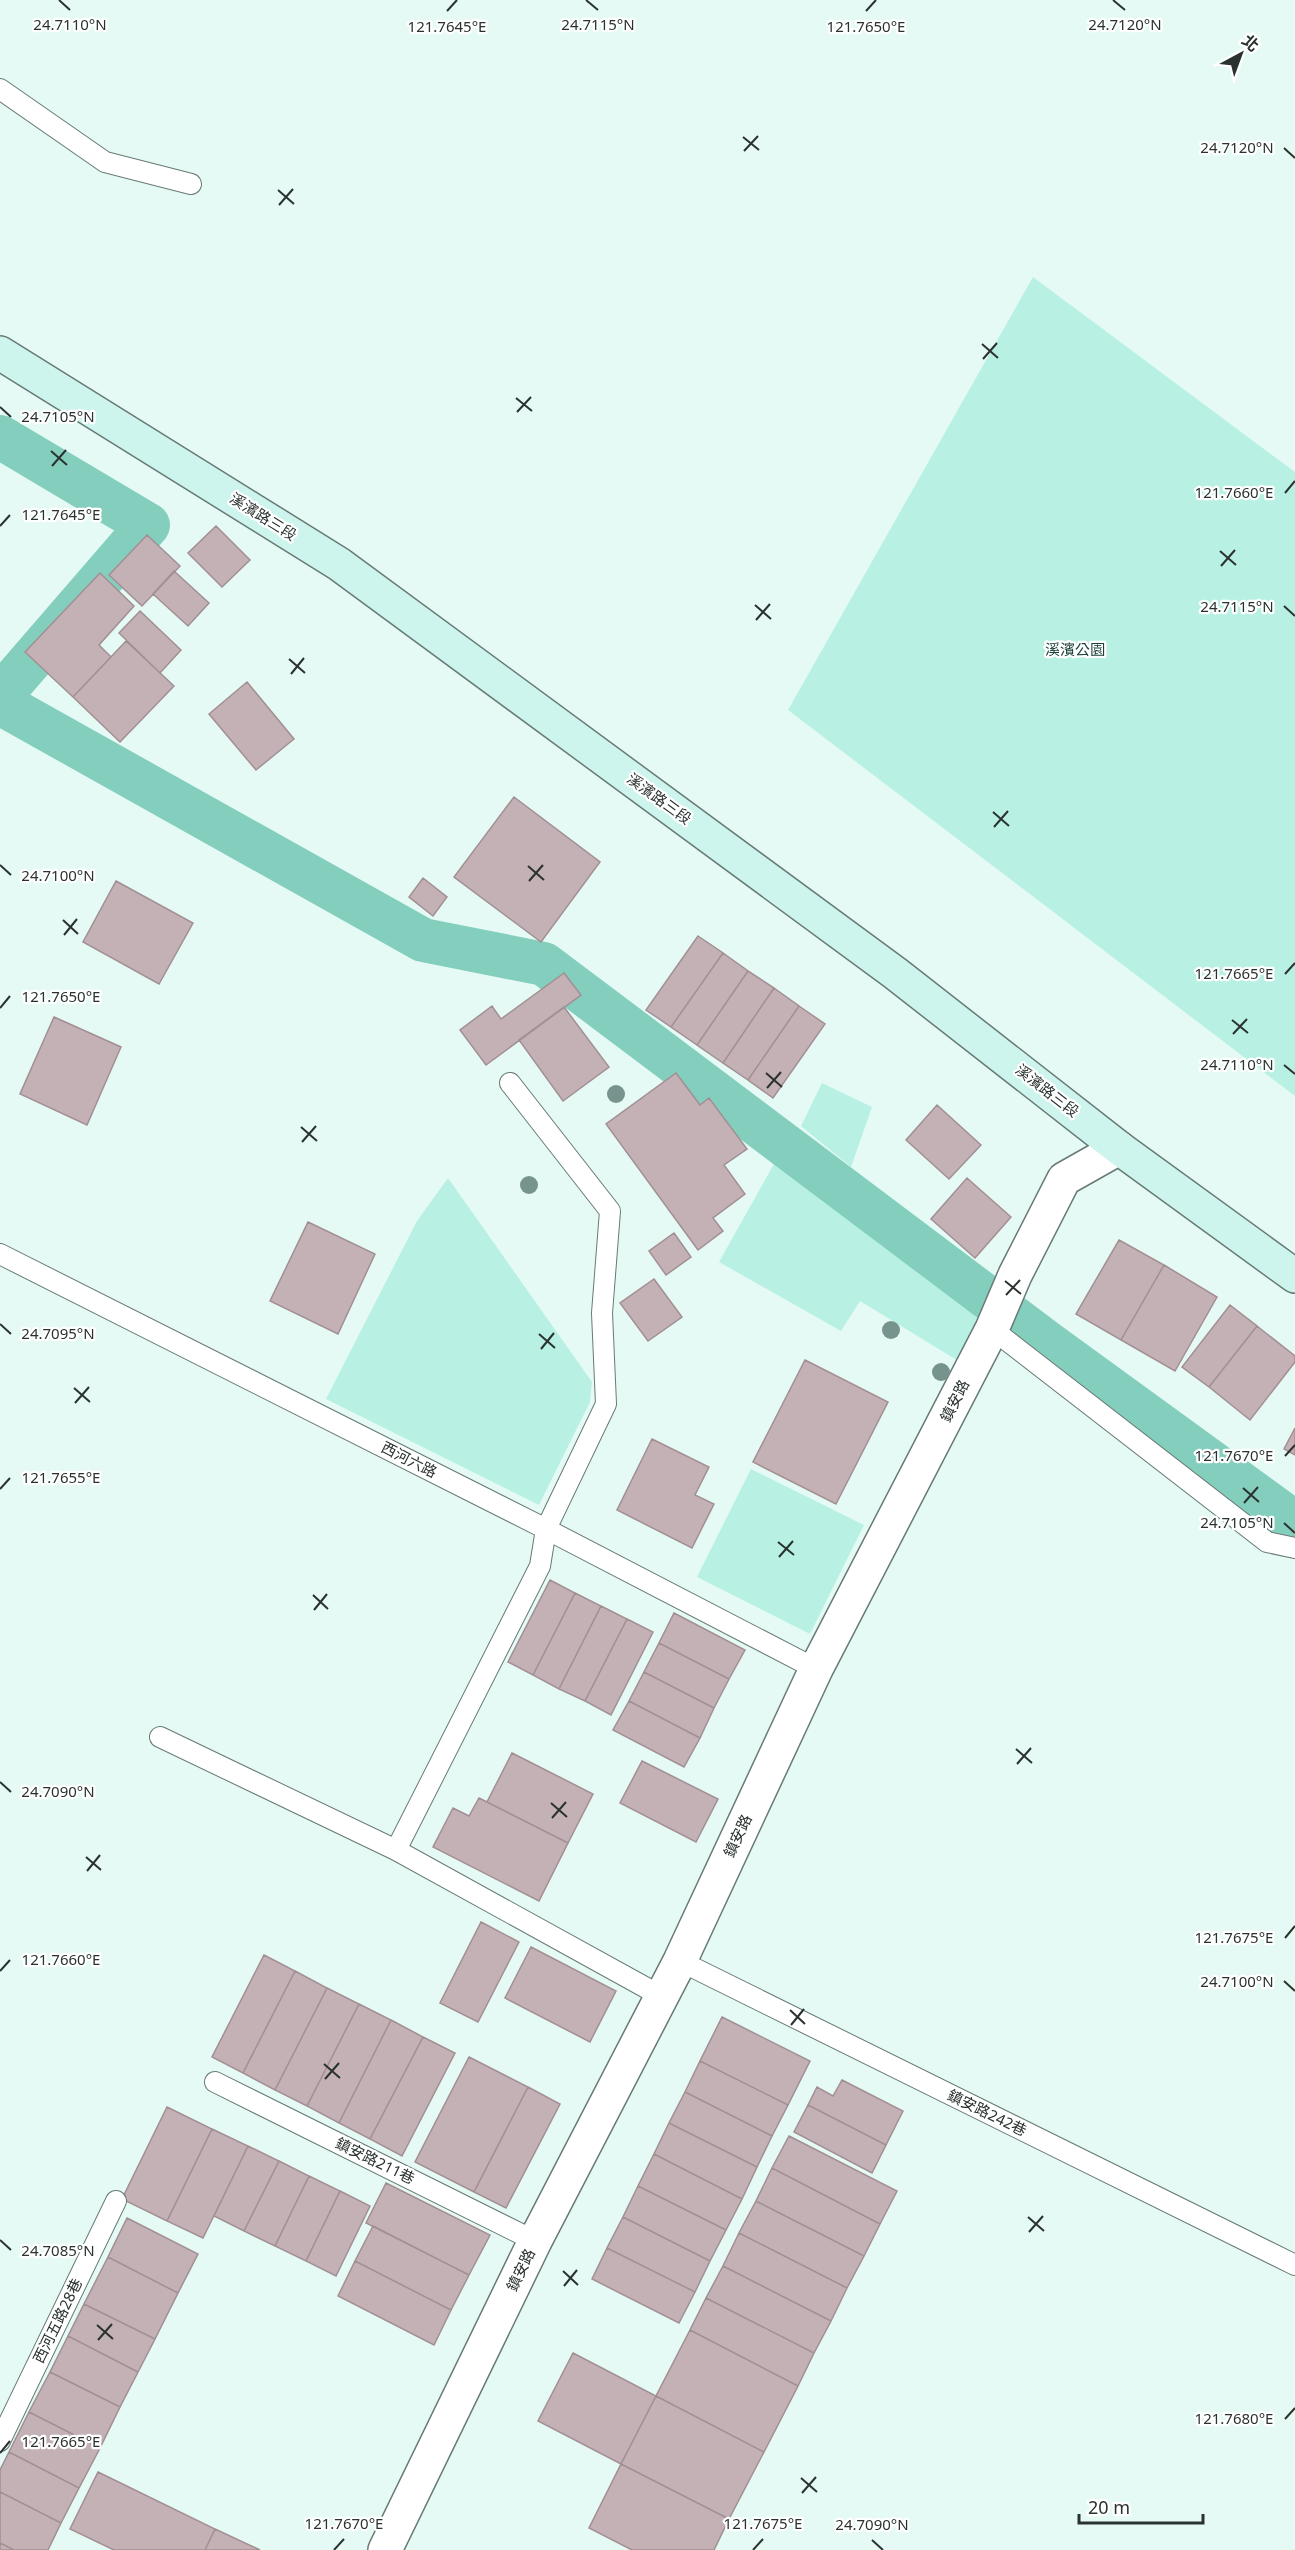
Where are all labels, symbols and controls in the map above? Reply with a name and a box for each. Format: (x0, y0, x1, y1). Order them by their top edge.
text: 24.7110°N (33, 14, 107, 34)
text: 24.7115°N (561, 14, 635, 34)
text: 24.7120°N (1088, 14, 1162, 34)
text: 121.7645°E (408, 16, 486, 36)
text: 121.7650°E (827, 16, 905, 36)
north arrow (1211, 24, 1271, 84)
text: 北 (1238, 29, 1264, 56)
text: 24.7120°N (1200, 137, 1274, 157)
text: 24.7105°N (21, 406, 95, 426)
text: 121.7660°E (1195, 482, 1273, 502)
street label: 溪濱路三段 (226, 488, 301, 545)
text: 121.7645°E (22, 504, 100, 524)
text: 24.7115°N (1200, 596, 1274, 616)
park label: 溪濱公園 (1045, 639, 1105, 659)
street label: 溪濱路三段 (623, 768, 696, 828)
text: 24.7100°N (21, 865, 95, 885)
text: 121.7665°E (1195, 963, 1273, 983)
text: 121.7650°E (22, 986, 100, 1006)
text: 24.7110°N (1200, 1054, 1274, 1074)
street label: 溪濱路三段 (1012, 1059, 1083, 1121)
text: 24.7095°N (21, 1323, 95, 1343)
street label: 鎮安路 (935, 1376, 973, 1425)
street label: 西河六路 (378, 1437, 441, 1482)
text: 121.7670°E (1195, 1445, 1273, 1465)
text: 121.7655°E (22, 1467, 100, 1487)
text: 24.7105°N (1200, 1512, 1274, 1532)
text: 24.7090°N (21, 1781, 95, 1801)
street label: 鎮安路 (719, 1811, 756, 1860)
text: 121.7675°E (1195, 1927, 1273, 1947)
text: 121.7660°E (22, 1949, 100, 1969)
text: 24.7100°N (1200, 1971, 1274, 1991)
street label: 鎮安路242巷 (945, 2084, 1030, 2140)
street label: 鎮安路211巷 (333, 2132, 418, 2188)
text: 24.7085°N (21, 2240, 95, 2260)
street label: 鎮安路 (501, 2245, 539, 2294)
street label: 西河五路28巷 (28, 2275, 86, 2366)
text: 121.7680°E (1195, 2408, 1273, 2428)
text: 121.7665°E (22, 2431, 100, 2451)
scale bar (1079, 2487, 1204, 2525)
text: 20 m (1088, 2495, 1130, 2519)
text: 121.7670°E (305, 2513, 383, 2533)
text: 121.7675°E (724, 2513, 802, 2533)
text: 24.7090°N (835, 2514, 909, 2534)

